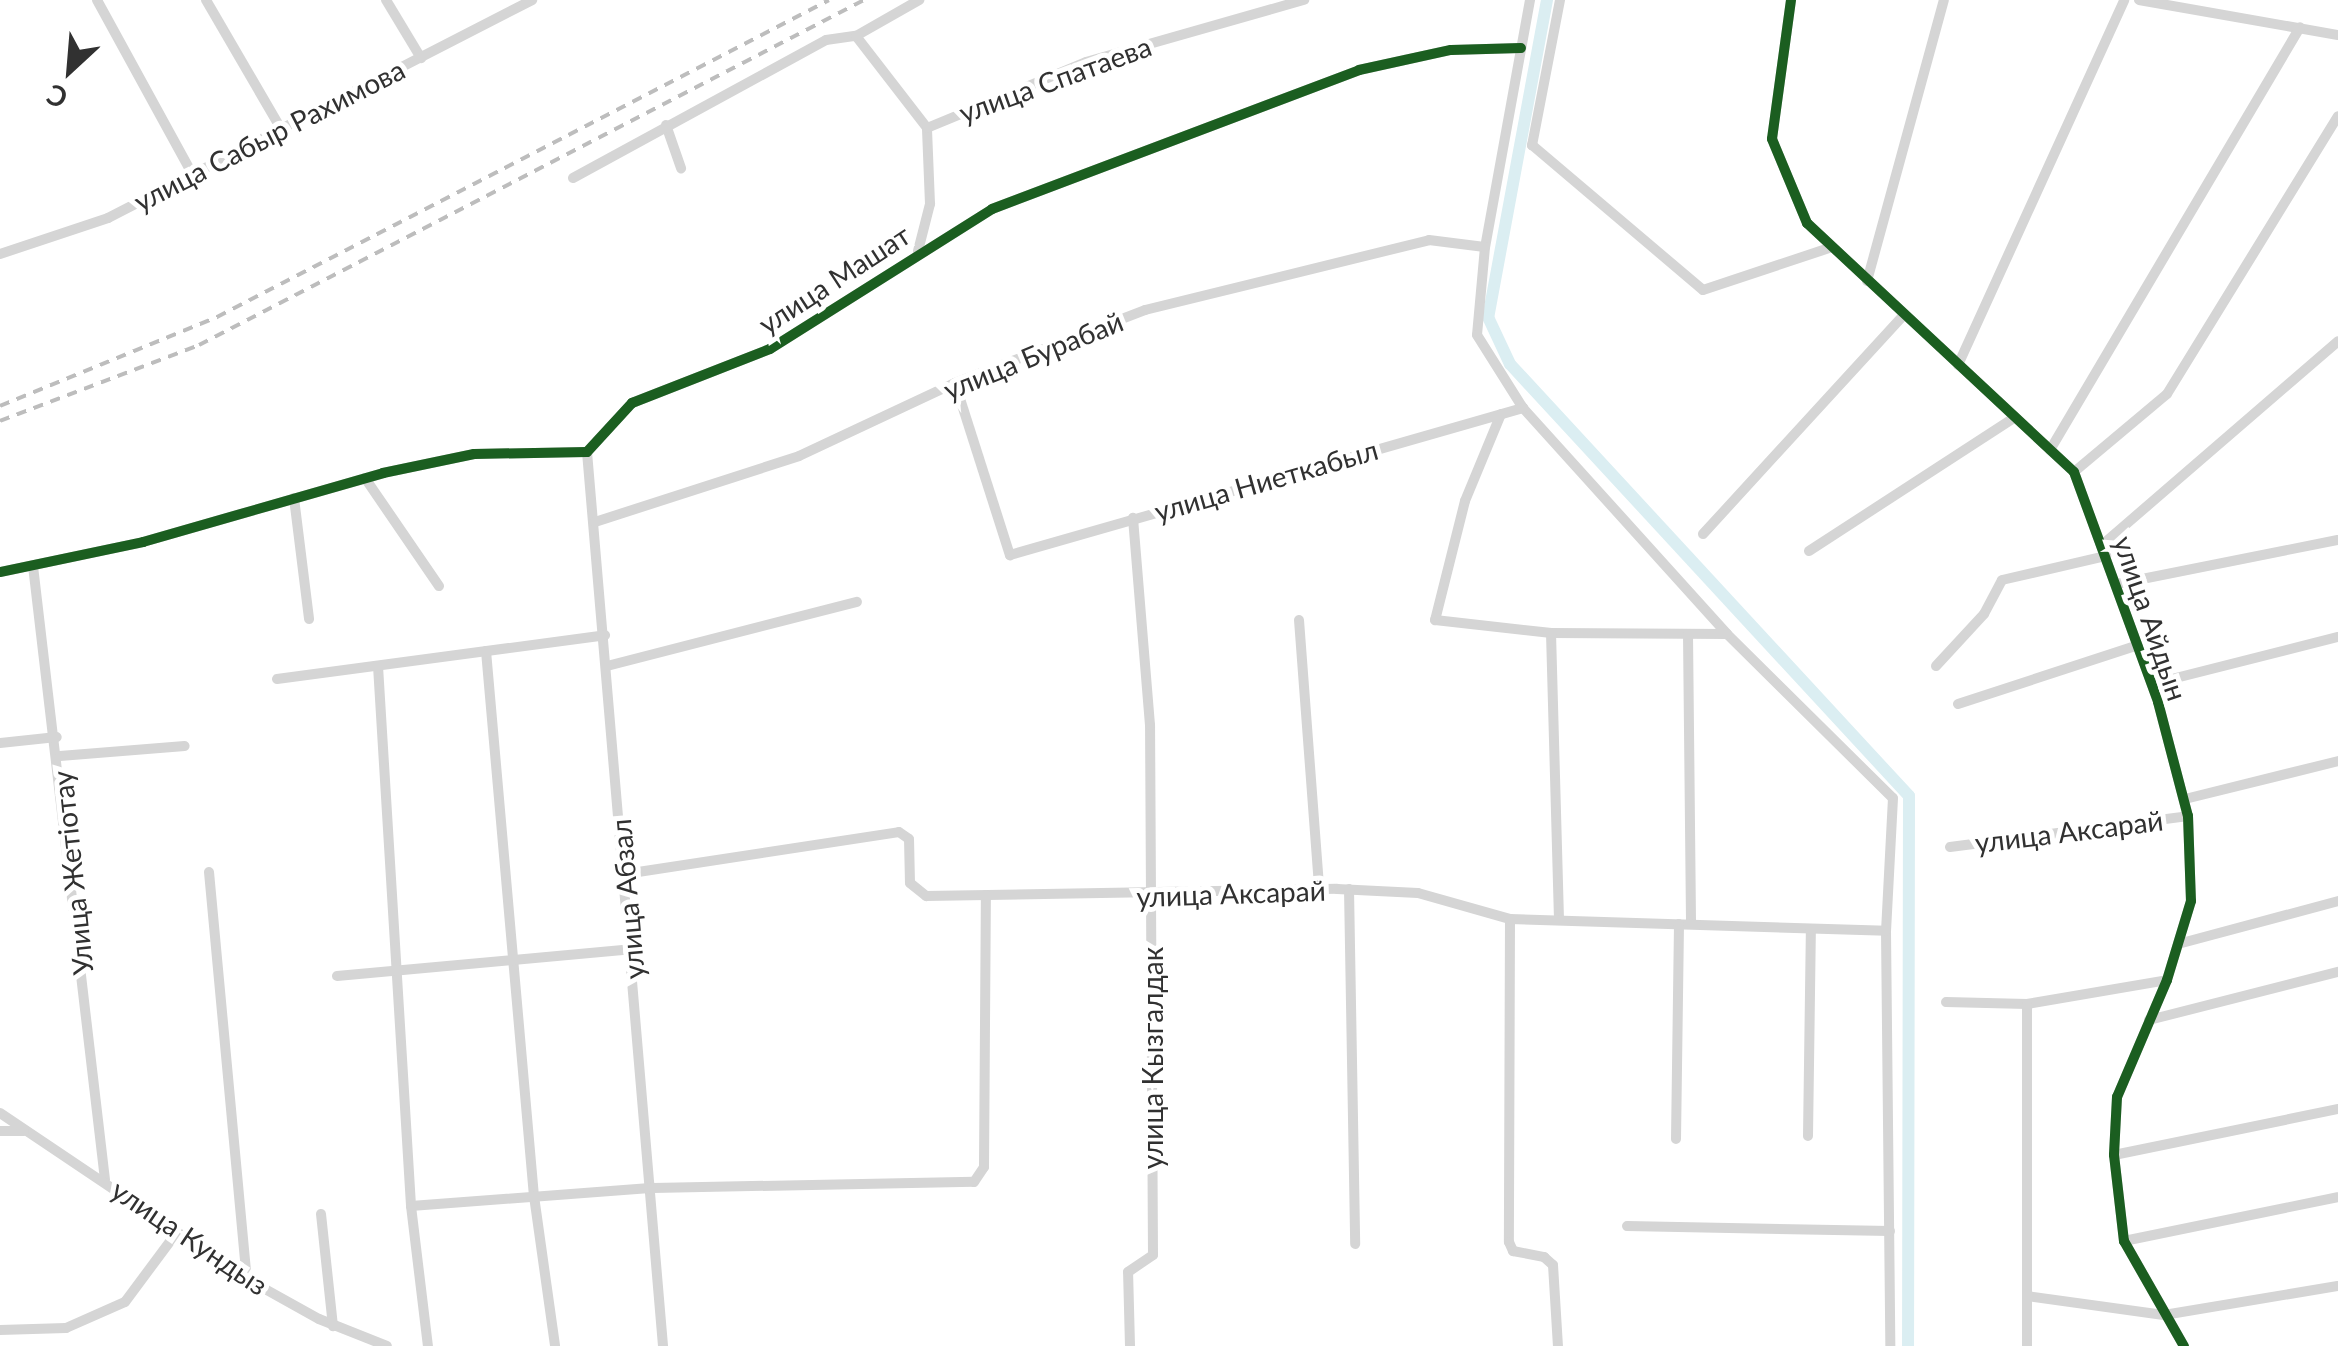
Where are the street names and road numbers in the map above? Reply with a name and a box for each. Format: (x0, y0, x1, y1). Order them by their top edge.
street label: улица Спатаева (954, 29, 1156, 129)
street label: улица Сабыр Рахимова (128, 52, 410, 218)
street label: улица Машат (752, 218, 916, 340)
street label: улица Бурабай (938, 304, 1128, 406)
street label: улица Ниеткабыл (1150, 432, 1382, 528)
street label: улица Айдын (2107, 531, 2195, 705)
street label: Улица Жетіотау (45, 769, 99, 977)
street label: улица Аксарай (1973, 803, 2165, 859)
street label: улица Абзал (603, 817, 651, 981)
street label: улица Аксарай (1136, 873, 1326, 913)
street label: улица Кызгалдак (1135, 947, 1169, 1169)
street label: улица Кундыз (105, 1172, 275, 1302)

